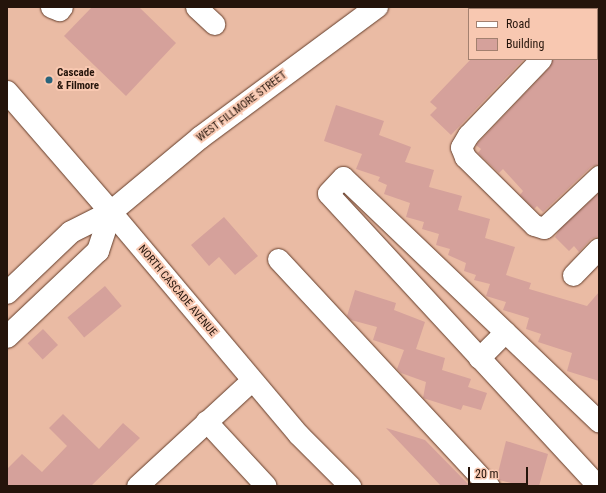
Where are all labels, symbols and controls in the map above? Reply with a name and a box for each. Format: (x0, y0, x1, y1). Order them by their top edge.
legend (468, 8, 598, 60)
text: Road (506, 17, 530, 31)
text: Building (506, 37, 544, 51)
place label: Cascade & Filmore (57, 67, 99, 93)
street label: WEST FILLMORE STREET (194, 69, 290, 145)
marker: Cascade & Filmore (44, 75, 54, 85)
street label: NORTH CASCADE AVENUE (135, 243, 219, 339)
scale bar (470, 459, 530, 485)
text: 20 m (475, 467, 499, 481)

